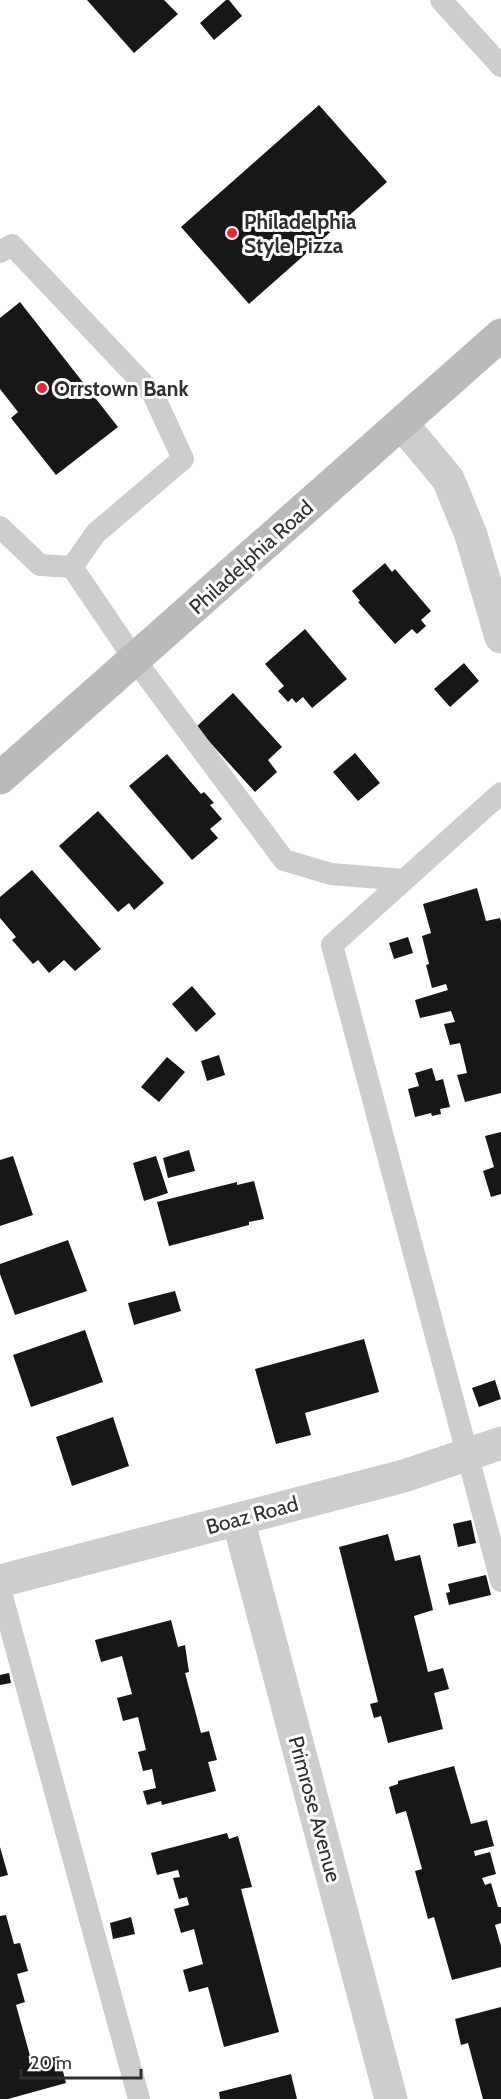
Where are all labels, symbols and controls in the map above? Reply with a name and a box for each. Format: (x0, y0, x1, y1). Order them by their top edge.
place label: Philadelphia Style Pizza (244, 209, 357, 258)
marker: Philadelphia Style Pizza (225, 226, 239, 240)
place label: Orrstown Bank (54, 376, 189, 401)
marker: Orrstown Bank (35, 381, 49, 395)
street label: Philadelphia Road (184, 495, 318, 619)
street label: Boaz Road (203, 1491, 301, 1539)
street label: Primrose Avenue (284, 1733, 347, 1885)
scale bar (21, 2042, 141, 2080)
text: 20 m (30, 2052, 72, 2074)

